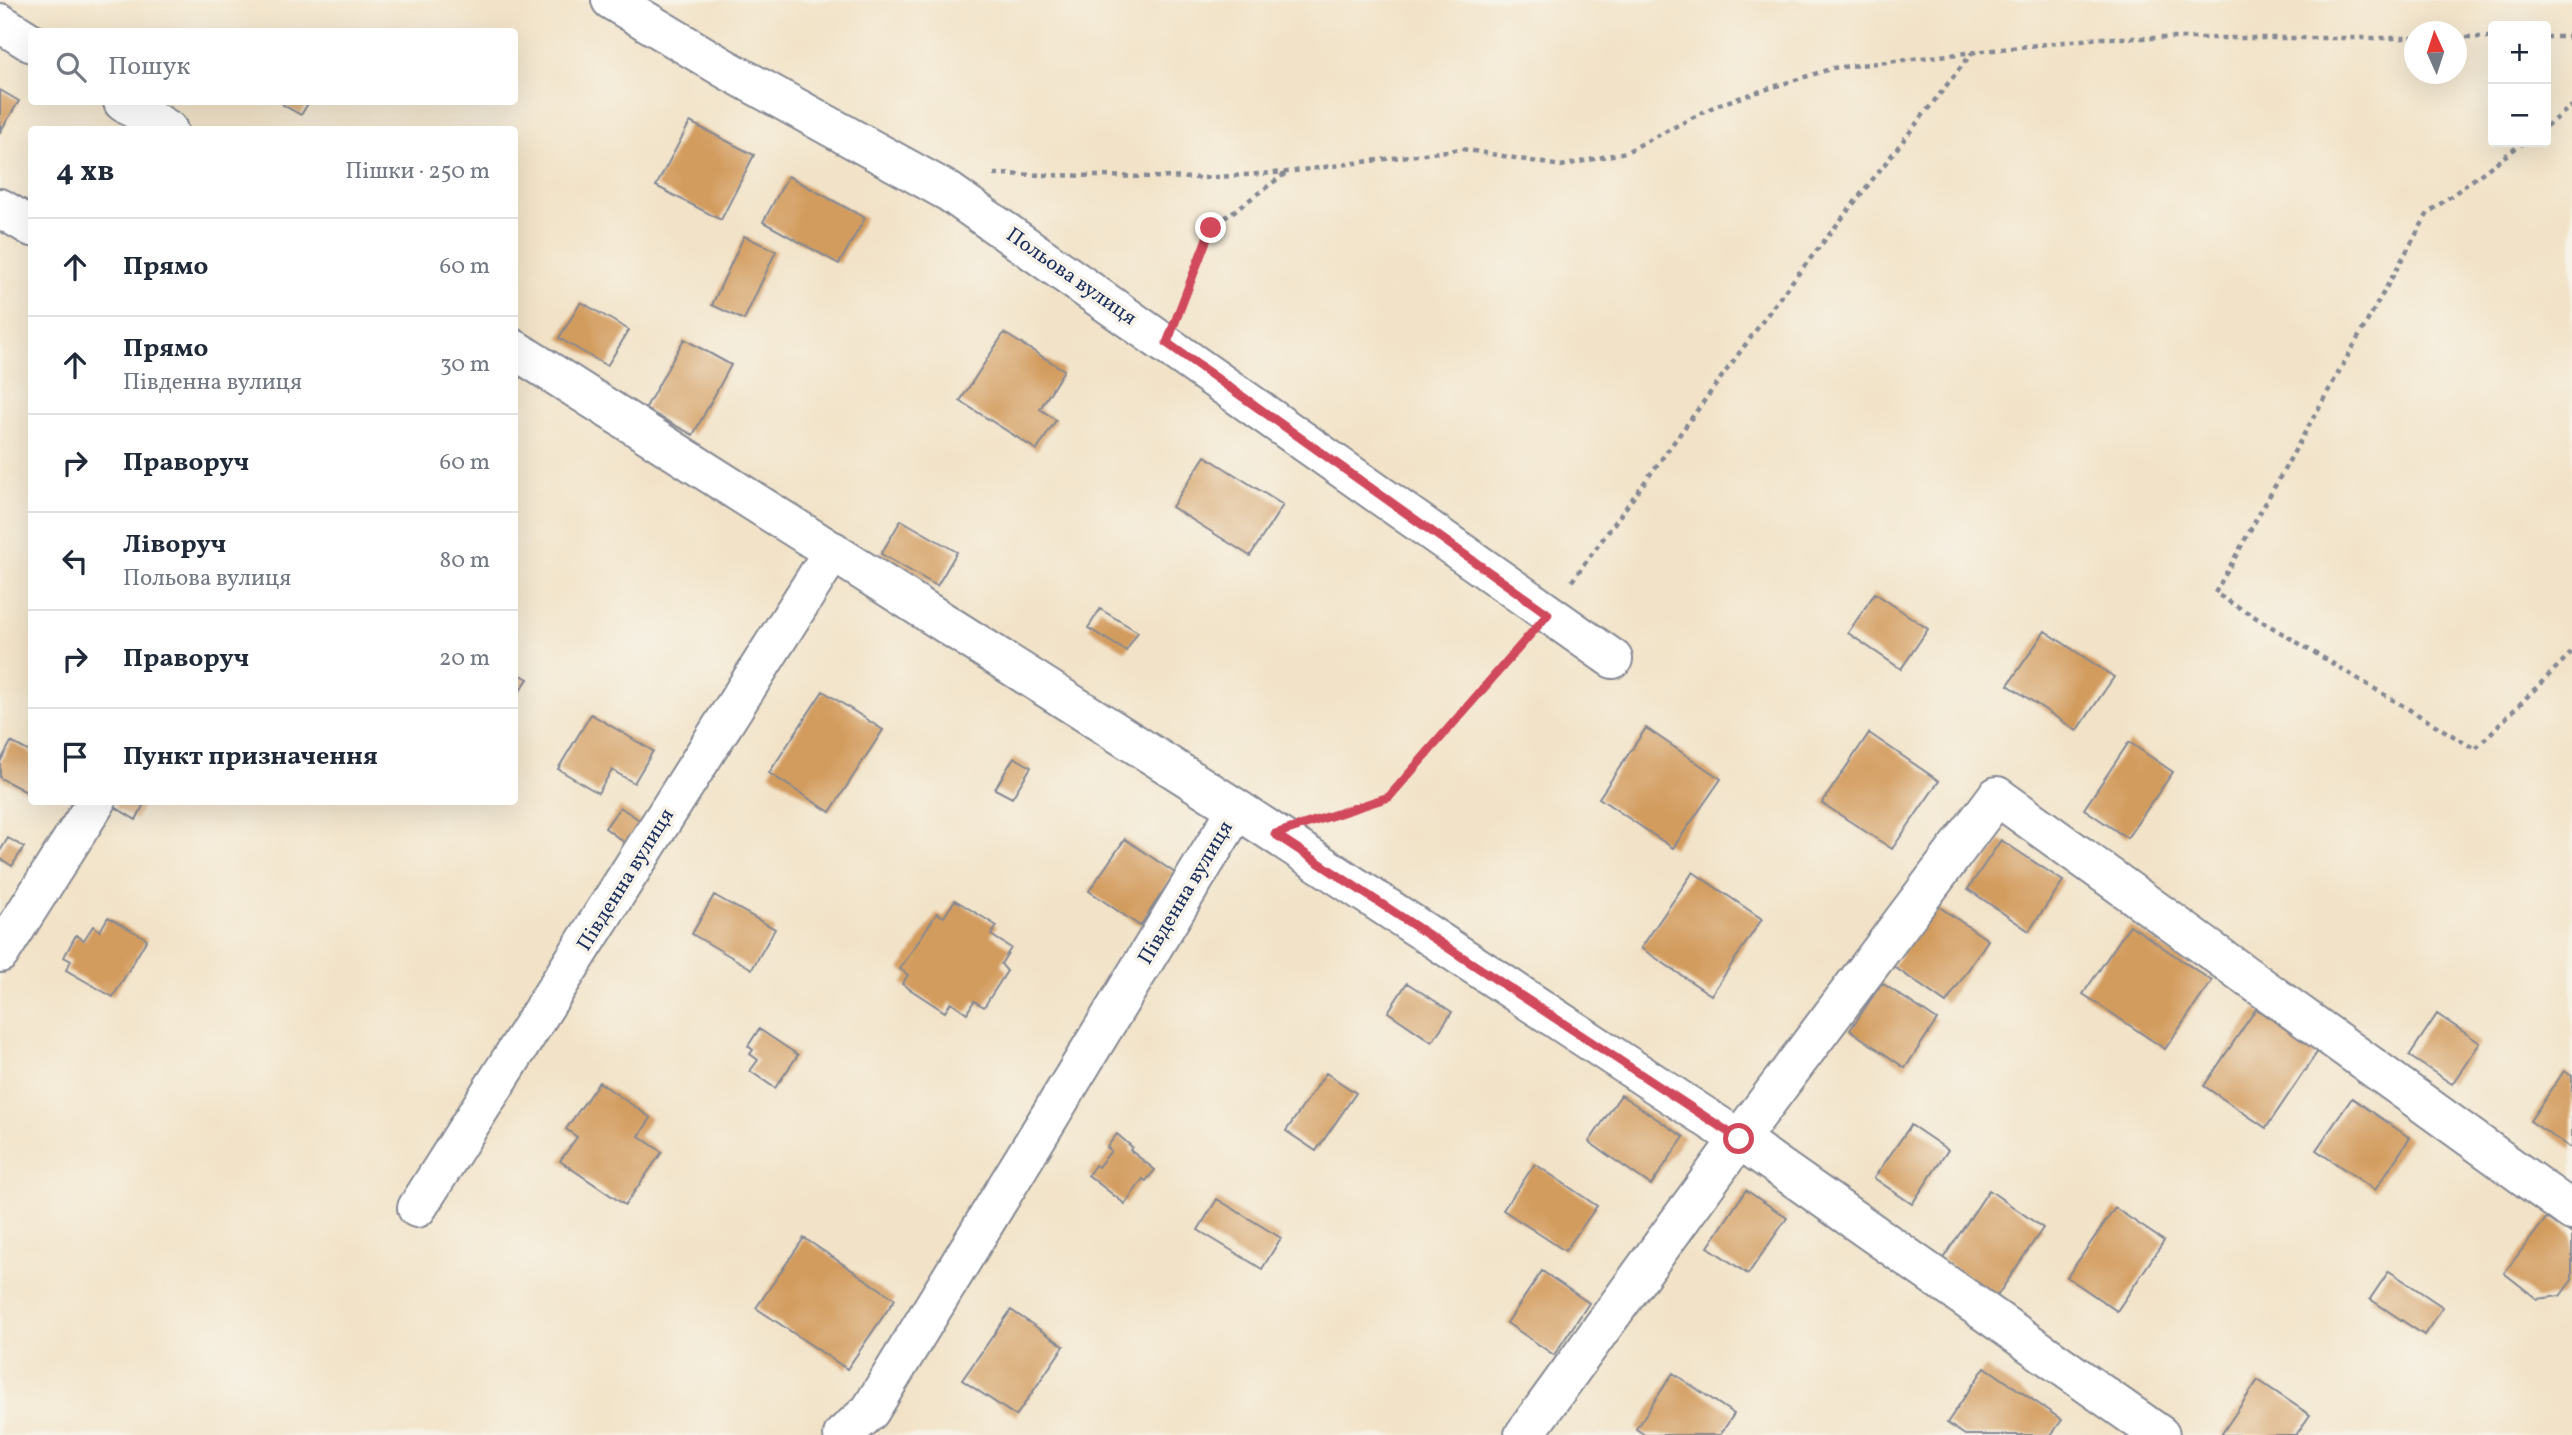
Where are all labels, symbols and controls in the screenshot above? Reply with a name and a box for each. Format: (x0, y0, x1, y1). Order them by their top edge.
north arrow (2404, 21, 2467, 84)
map controls (2488, 21, 2551, 147)
button: + (2488, 21, 2551, 84)
search box (28, 28, 518, 105)
icon: search (52, 48, 90, 86)
text: Пошук (108, 49, 190, 85)
button: − (2488, 84, 2551, 147)
text: 4 хв (56, 151, 114, 193)
text: Пішки · 250 m (345, 156, 490, 188)
route end (1195, 212, 1226, 243)
street label: Польова вулиця (1000, 221, 1142, 333)
icon: ahead (56, 248, 94, 286)
text: Прямо (123, 249, 208, 285)
text: 60 m (440, 251, 490, 283)
text: Прямо (123, 331, 208, 367)
icon: ahead (56, 346, 94, 384)
text: 30 m (440, 349, 490, 381)
text: Південна вулиця (123, 367, 302, 399)
icon: right (56, 444, 94, 482)
text: Праворуч (123, 445, 249, 481)
text: 60 m (440, 447, 490, 479)
text: Ліворуч (123, 527, 226, 563)
icon: left (56, 542, 94, 580)
text: 80 m (440, 545, 490, 577)
text: Польова вулиця (123, 563, 291, 595)
icon: right (56, 640, 94, 678)
text: Праворуч (123, 641, 249, 677)
text: 20 m (439, 643, 490, 675)
icon: arrive (56, 738, 94, 776)
text: Пункт призначення (123, 739, 378, 775)
street label: Південна вулиця (570, 803, 682, 957)
street label: Південна вулиця (1131, 815, 1241, 970)
route start (1723, 1123, 1754, 1154)

